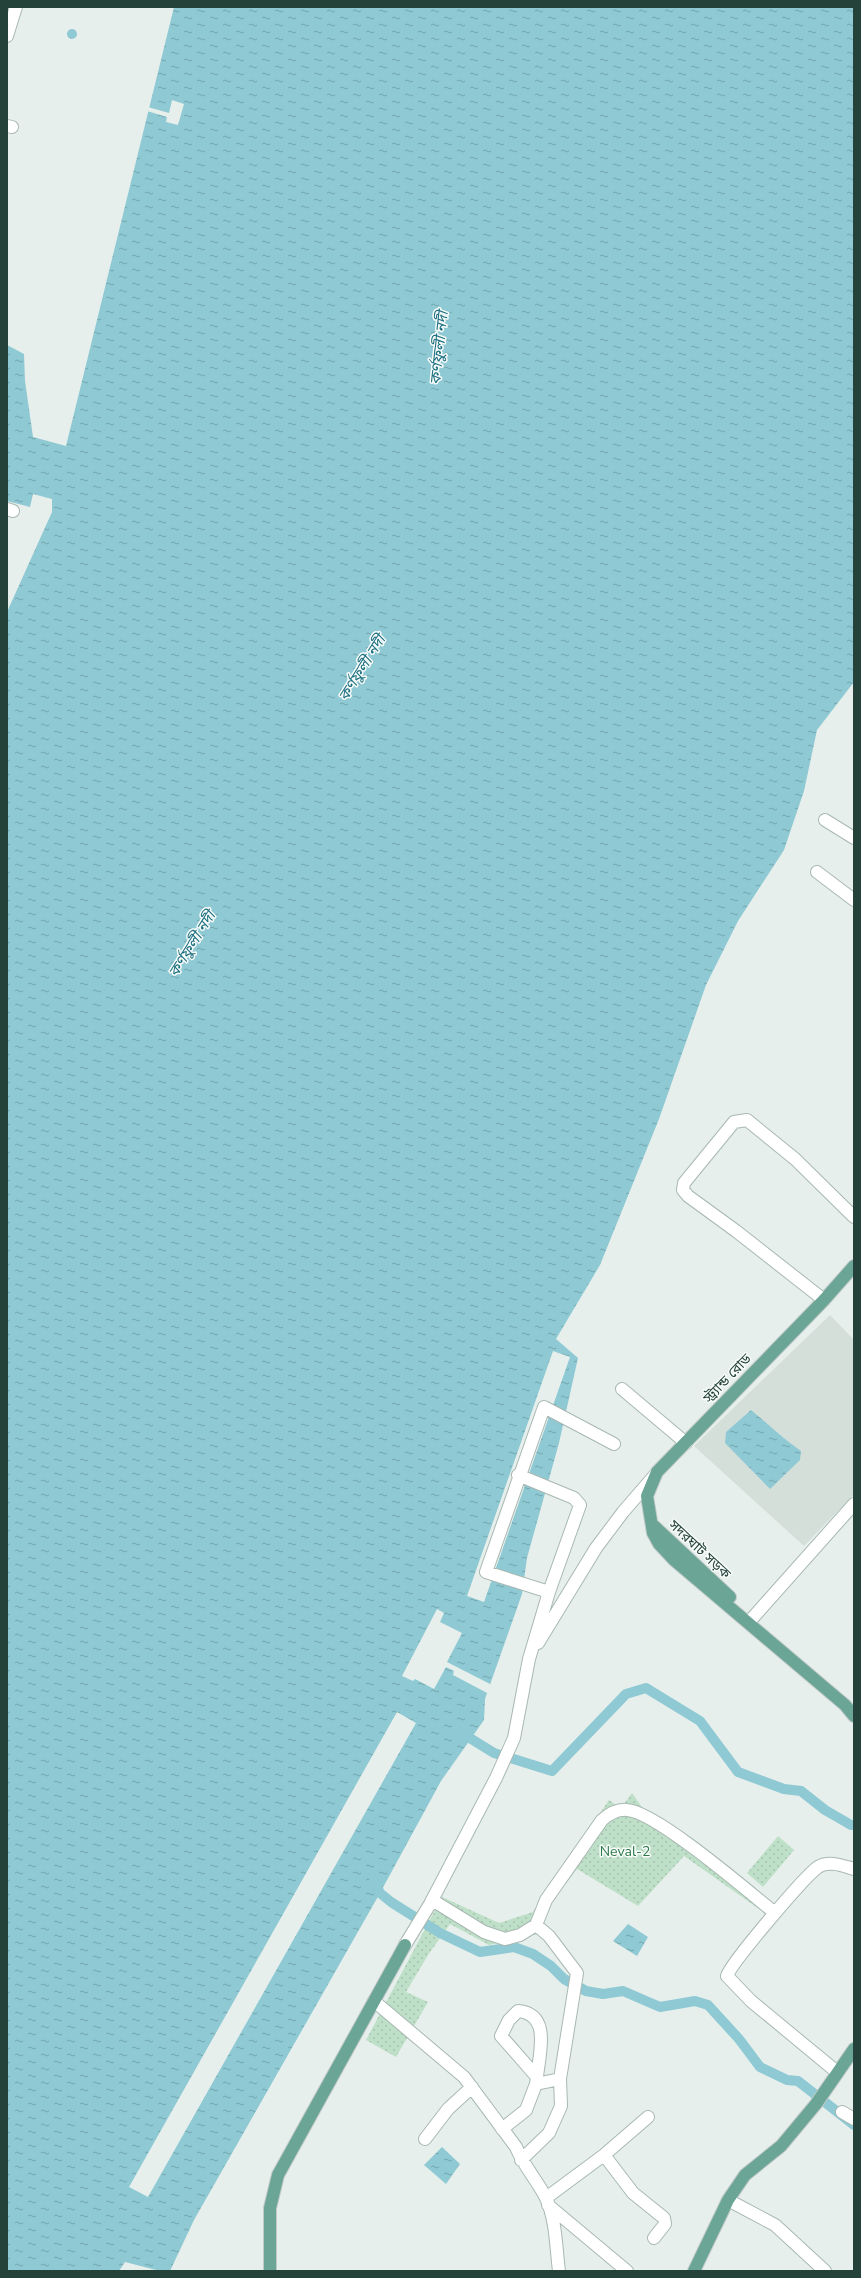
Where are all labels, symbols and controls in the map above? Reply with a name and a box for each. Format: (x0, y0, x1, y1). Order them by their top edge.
water label: কর্ণফুলী নদী (425, 307, 453, 386)
water label: কর্ণফুলী নদী (334, 629, 392, 705)
water label: কর্ণফুলী নদী (164, 905, 222, 981)
street label: স্ট্র্যান্ড রোড (698, 1349, 756, 1408)
street label: সদরঘাট সড়ক (664, 1515, 735, 1584)
park label: Neval-2 (600, 1842, 650, 1861)

